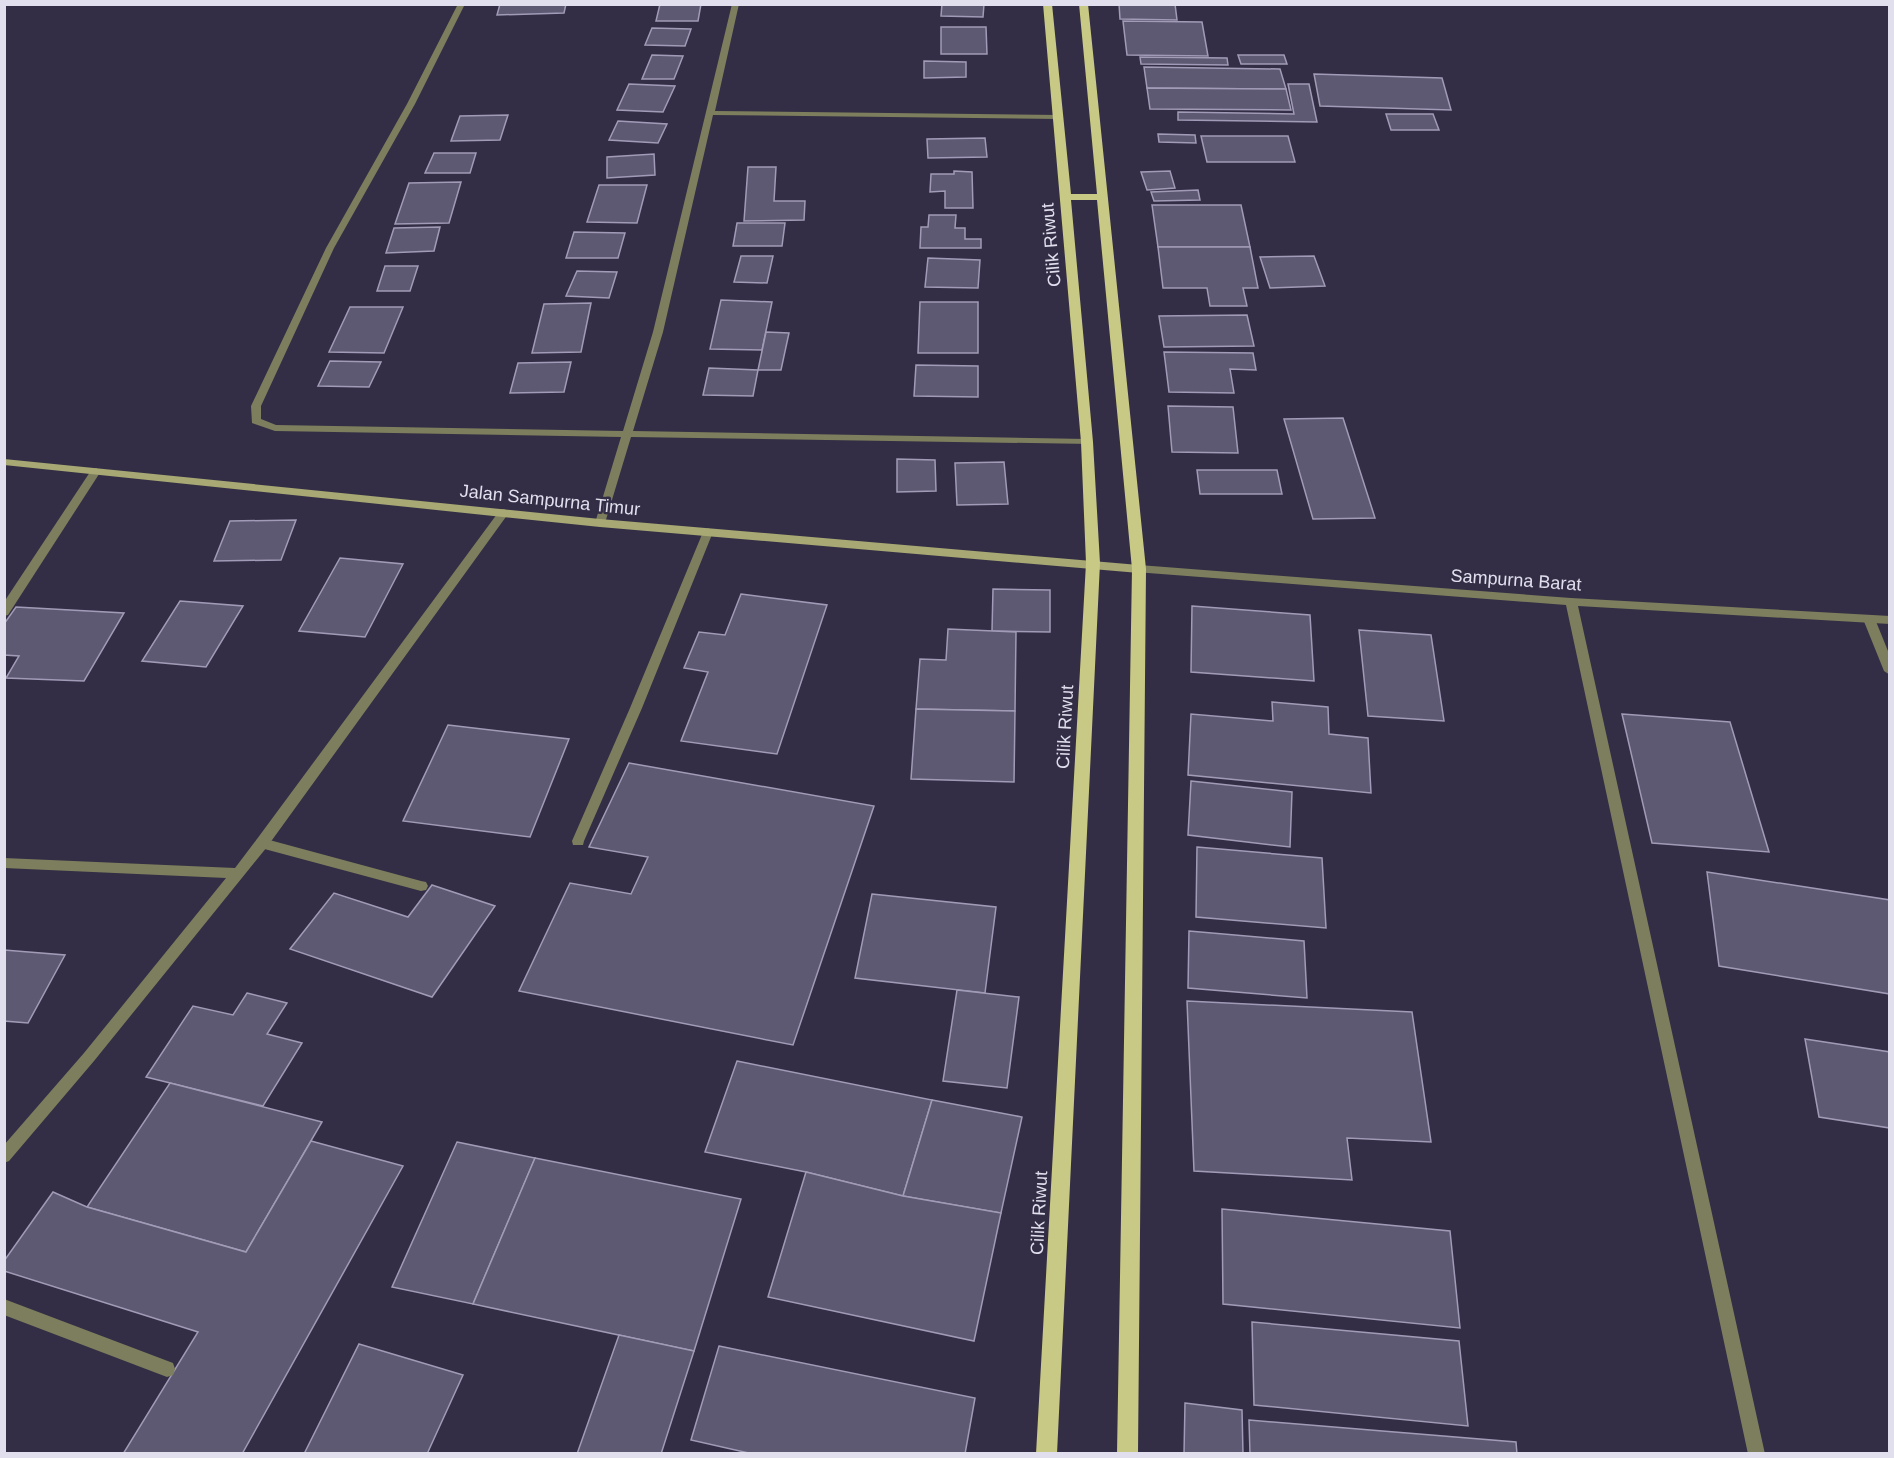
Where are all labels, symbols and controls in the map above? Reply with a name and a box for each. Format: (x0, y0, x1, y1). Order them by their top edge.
street label: Cilik Riwut (1037, 202, 1065, 288)
street label: Jalan Sampurna Timur (459, 481, 641, 519)
street label: Sampurna Barat (1450, 565, 1582, 595)
street label: Cilik Riwut (1053, 685, 1077, 769)
street label: Cilik Riwut (1027, 1171, 1051, 1255)

